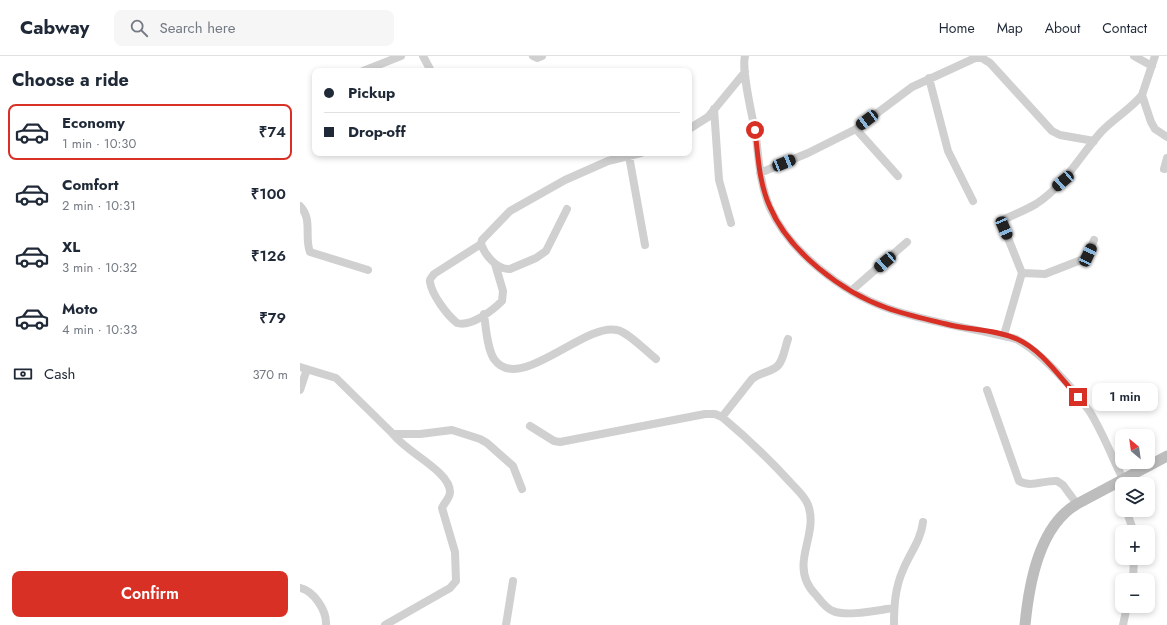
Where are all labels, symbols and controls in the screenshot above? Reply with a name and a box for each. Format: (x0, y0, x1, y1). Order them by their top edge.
search box (114, 10, 394, 46)
text: Cabway (20, 14, 90, 41)
icon: search (128, 17, 150, 39)
text: Search here (160, 17, 235, 39)
text: Home (939, 18, 975, 38)
text: Map (997, 18, 1023, 38)
text: About (1045, 18, 1080, 38)
text: Contact (1102, 18, 1147, 38)
text: Choose a ride (12, 67, 129, 93)
text: Pickup (348, 82, 395, 104)
car (854, 108, 880, 132)
text: Economy (62, 112, 125, 134)
icon: car (14, 114, 50, 150)
text: ₹74 (259, 121, 286, 143)
text: Drop-off (348, 121, 406, 143)
route start (746, 121, 764, 139)
text: 1 min · 10:30 (62, 134, 136, 153)
car (771, 153, 797, 173)
car (1050, 169, 1076, 193)
text: Comfort (62, 174, 119, 196)
icon: car (14, 176, 50, 212)
text: ₹100 (251, 183, 286, 205)
text: 2 min · 10:31 (62, 196, 136, 215)
car (994, 215, 1014, 241)
text: XL (62, 236, 80, 258)
icon: car (14, 238, 50, 274)
car (1077, 242, 1099, 268)
text: ₹126 (251, 245, 286, 267)
car (872, 250, 898, 274)
text: 3 min · 10:32 (62, 258, 137, 277)
text: Moto (62, 298, 98, 320)
icon: car (14, 300, 50, 336)
text: ₹79 (259, 307, 286, 329)
text: 4 min · 10:33 (62, 320, 137, 339)
icon: cash (12, 363, 34, 385)
text: Cash (44, 363, 75, 385)
text: 370 m (252, 365, 288, 384)
callout: 1 min (1092, 383, 1158, 411)
text: 1 min (1109, 387, 1141, 406)
route end (1069, 388, 1087, 406)
north arrow (1115, 429, 1155, 469)
map controls (1115, 429, 1155, 613)
button: layers (1115, 477, 1155, 517)
button: + (1115, 525, 1155, 565)
button: Confirm (12, 571, 288, 617)
button: − (1115, 573, 1155, 613)

